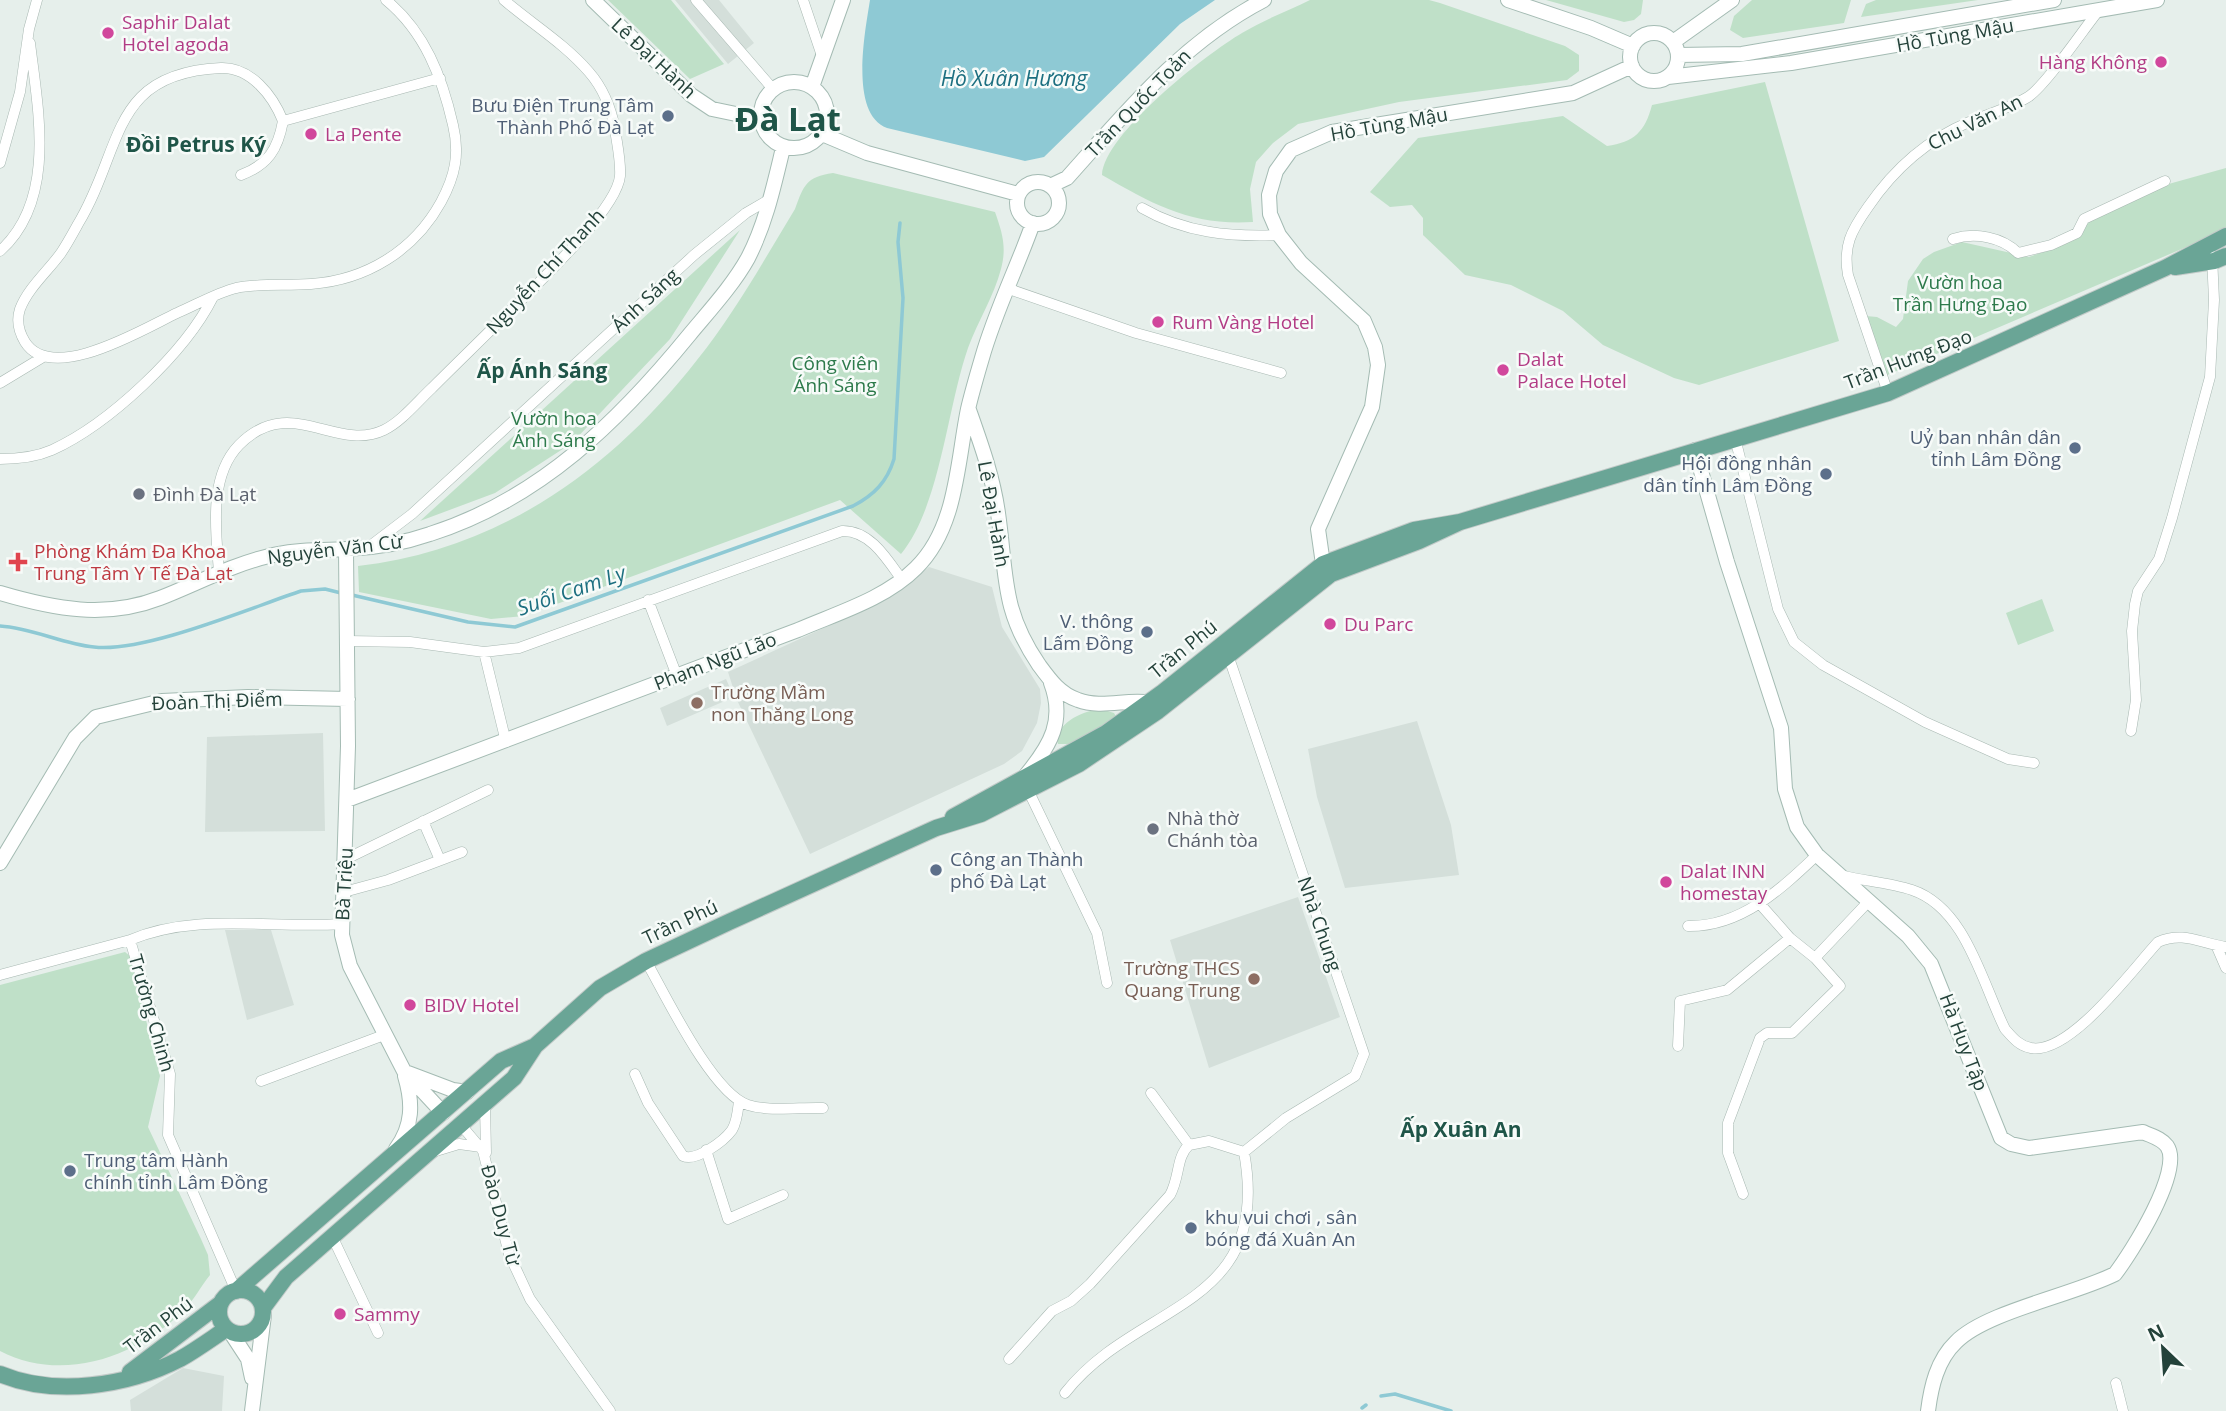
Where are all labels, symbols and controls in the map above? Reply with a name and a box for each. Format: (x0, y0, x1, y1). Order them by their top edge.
place label: Saphir Dalat Hotel agoda (122, 9, 230, 57)
street label: Lê Đại Hành (606, 12, 702, 104)
street label: Hồ Tùng Mậu (1894, 12, 2016, 58)
marker: Saphir Dalat Hotel agoda (100, 25, 116, 41)
street label: Trần Quốc Toản (1080, 43, 1196, 163)
place label: Hàng Không (2039, 49, 2147, 75)
marker: Hàng Không (2153, 54, 2169, 70)
water label: Hồ Xuân Hương (941, 64, 1088, 92)
street label: Chu Văn An (1923, 88, 2027, 156)
place label: Bưu Điện Trung Tâm Thành Phố Đà Lạt (471, 92, 654, 140)
district label: Đà Lạt (735, 96, 841, 141)
street label: Hồ Tùng Mậu (1328, 101, 1450, 147)
marker: Bưu Điện Trung Tâm Thành Phố Đà Lạt (660, 108, 676, 124)
place label: La Pente (325, 121, 402, 147)
marker: La Pente (303, 126, 319, 142)
district label: Đồi Petrus Ký (126, 130, 266, 158)
street label: Nguyễn Chí Thanh (480, 203, 610, 339)
street label: Ánh Sáng (606, 262, 684, 338)
park label: Vườn hoa Trần Hưng Đạo (1893, 269, 2027, 317)
place label: Rum Vàng Hotel (1172, 309, 1314, 335)
marker: Rum Vàng Hotel (1150, 314, 1166, 330)
street label: Trần Hưng Đạo (1840, 323, 1976, 395)
place label: Dalat Palace Hotel (1517, 346, 1627, 394)
park label: Công viên Ánh Sáng (792, 350, 878, 398)
district label: Ấp Ánh Sáng (477, 356, 607, 384)
marker: Dalat Palace Hotel (1495, 362, 1511, 378)
park label: Vườn hoa Ánh Sáng (511, 405, 597, 453)
place label: Uỷ ban nhân dân tỉnh Lâm Đồng (1910, 424, 2061, 472)
marker: Uỷ ban nhân dân tỉnh Lâm Đồng (2067, 440, 2083, 456)
place label: Hội đồng nhân dân tỉnh Lâm Đồng (1643, 450, 1812, 498)
street label: Lê Đại Hành (972, 459, 1016, 569)
marker: Hội đồng nhân dân tỉnh Lâm Đồng (1818, 466, 1834, 482)
place label: Đình Đà Lạt (153, 481, 257, 507)
marker: Đình Đà Lạt (131, 486, 147, 502)
street label: Nguyễn Văn Cừ (266, 528, 406, 570)
place label: Phòng Khám Đa Khoa Trung Tâm Y Tế Đà Lạt (34, 538, 233, 586)
marker: Phòng Khám Đa Khoa Trung Tâm Y Tế Đà Lạt (8, 552, 28, 572)
water label: Suối Cam Ly (513, 558, 630, 622)
place label: V. thông Lấm Đồng (1043, 608, 1133, 656)
place label: Du Parc (1344, 611, 1413, 637)
street label: Trần Phú (1144, 614, 1222, 684)
marker: Du Parc (1322, 616, 1338, 632)
marker: V. thông Lấm Đồng (1139, 624, 1155, 640)
street label: Phạm Ngũ Lão (650, 626, 780, 696)
place label: Trường Mầm non Thăng Long (711, 679, 854, 727)
street label: Đoàn Thị Điểm (151, 686, 283, 716)
marker: Trường Mầm non Thăng Long (689, 695, 705, 711)
place label: Nhà thờ Chánh tòa (1167, 805, 1258, 853)
marker: Nhà thờ Chánh tòa (1145, 821, 1161, 837)
place label: Công an Thành phố Đà Lạt (950, 846, 1083, 894)
street label: Bà Triệu (329, 847, 359, 921)
place label: Dalat INN homestay (1680, 858, 1768, 906)
marker: Công an Thành phố Đà Lạt (928, 862, 944, 878)
street label: Nhà Chung (1292, 873, 1348, 975)
marker: Dalat INN homestay (1658, 874, 1674, 890)
street label: Trần Phú (638, 893, 722, 951)
street label: Trường Chinh (123, 951, 181, 1075)
place label: Trường THCS Quang Trung (1124, 955, 1240, 1003)
marker: Trường THCS Quang Trung (1246, 971, 1262, 987)
street label: Hà Huy Tập (1934, 990, 1994, 1094)
place label: BIDV Hotel (424, 992, 519, 1018)
marker: BIDV Hotel (402, 997, 418, 1013)
district label: Ấp Xuân An (1400, 1115, 1522, 1143)
place label: Trung tâm Hành chính tỉnh Lâm Đồng (84, 1147, 268, 1195)
street label: Đào Duy Từ (475, 1162, 527, 1270)
marker: Trung tâm Hành chính tỉnh Lâm Đồng (62, 1163, 78, 1179)
place label: khu vui chơi , sân bóng đá Xuân An (1205, 1204, 1357, 1252)
marker: khu vui chơi , sân bóng đá Xuân An (1183, 1220, 1199, 1236)
street label: Trần Phú (118, 1291, 198, 1359)
place label: Sammy (354, 1301, 420, 1327)
marker: Sammy (332, 1306, 348, 1322)
north arrow (2128, 1313, 2198, 1383)
text: N (2143, 1318, 2168, 1348)

